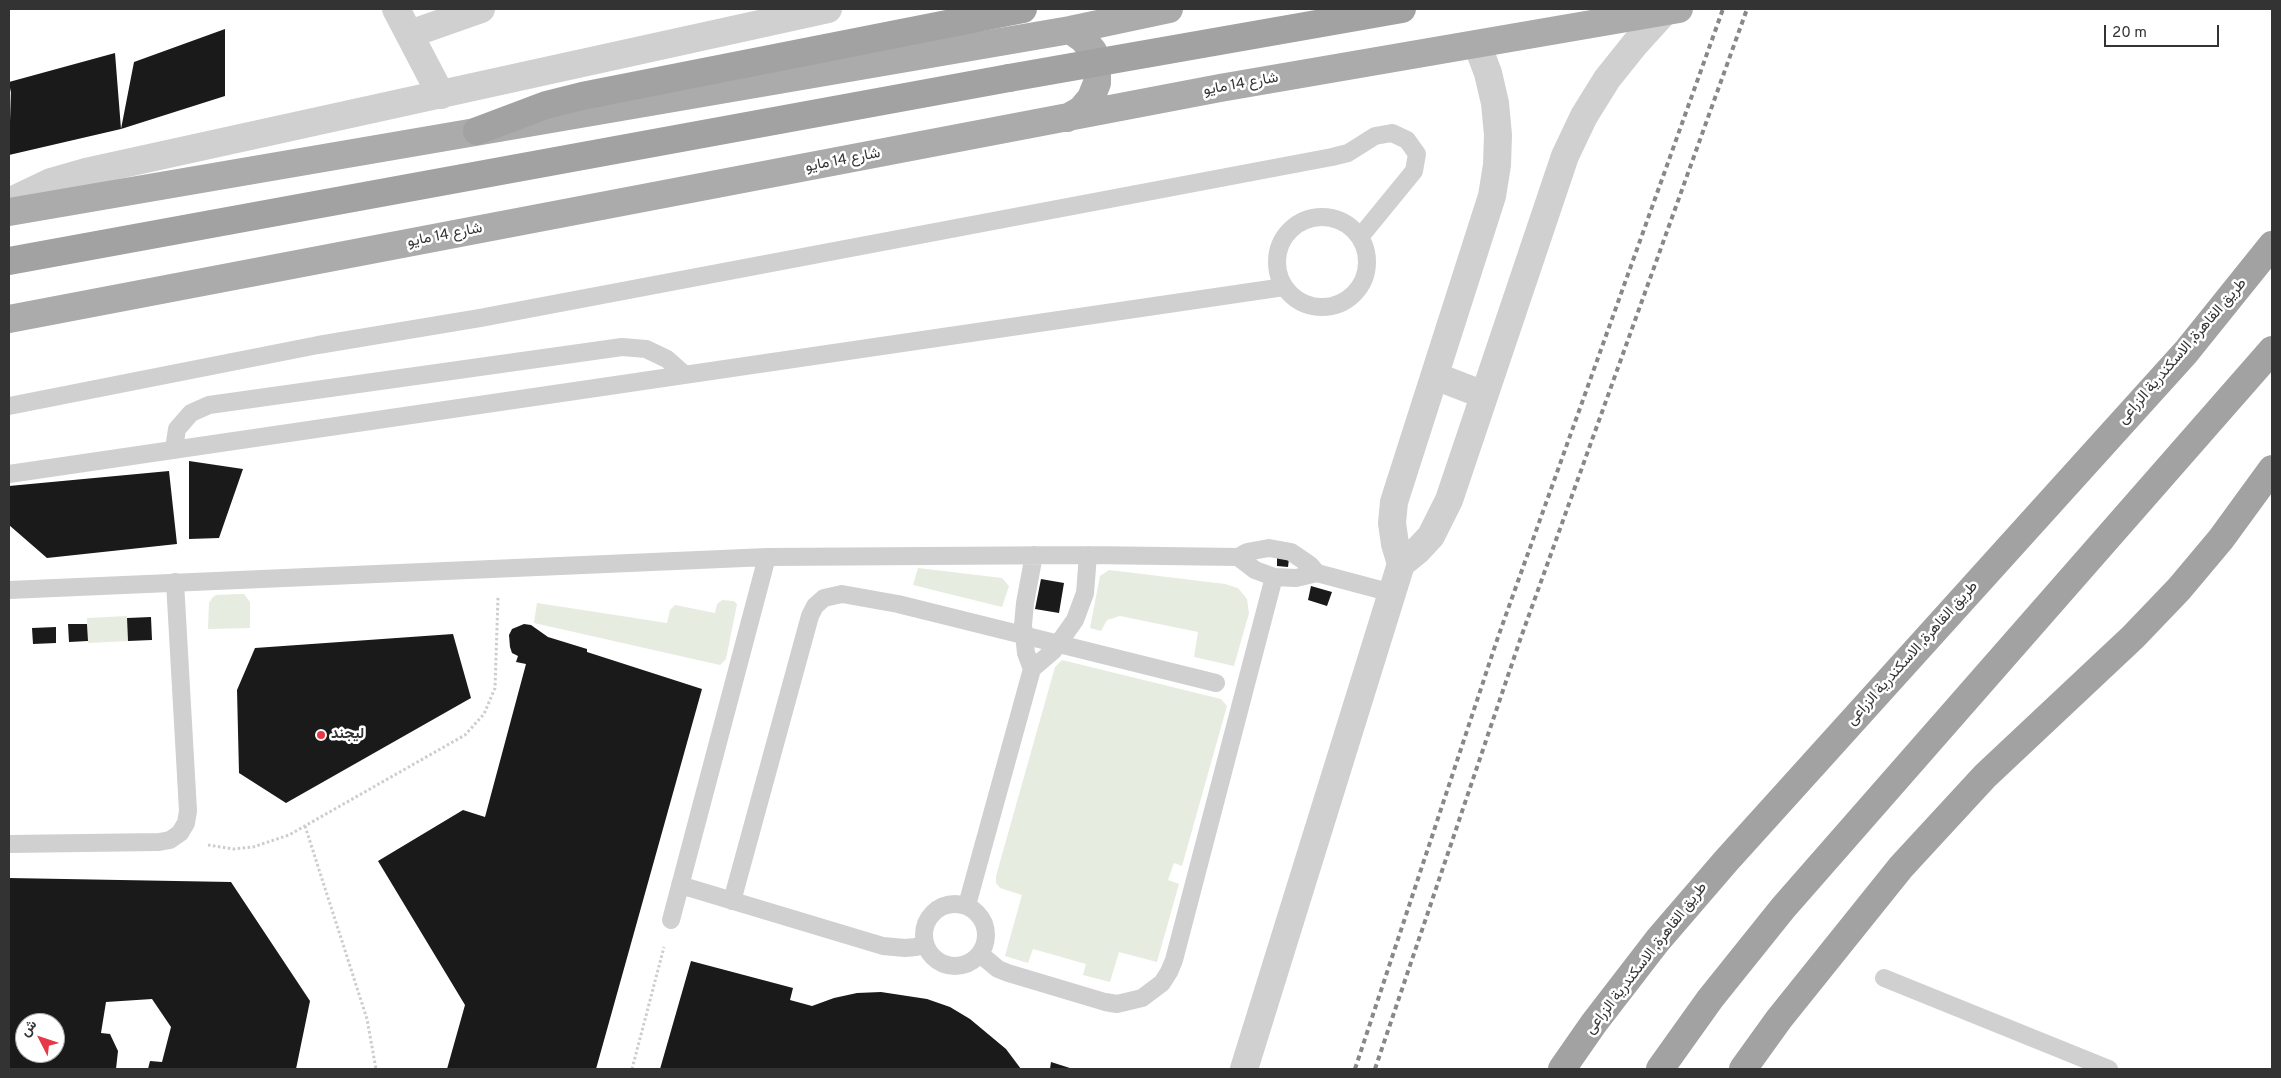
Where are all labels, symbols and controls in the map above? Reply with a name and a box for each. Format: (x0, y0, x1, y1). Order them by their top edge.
scale bar (2106, 15, 2221, 47)
text: 20 m (2112, 24, 2147, 43)
street label: شارع 14 مايو (1202, 70, 1280, 100)
street label: شارع 14 مايو (804, 145, 882, 177)
street label: شارع 14 مايو (406, 220, 484, 252)
street label: طريق القاهرة, الاسكندرية الزراعى (2115, 275, 2251, 429)
street label: طريق القاهرة, الاسكندرية الزراعى (1844, 578, 1982, 730)
place label: ليجند (331, 726, 364, 744)
marker: ليجند (315, 729, 327, 741)
street label: طريق القاهرة, الاسكندرية الزراعى (1582, 880, 1712, 1038)
north arrow (15, 1013, 65, 1063)
text: ش (17, 1017, 41, 1040)

